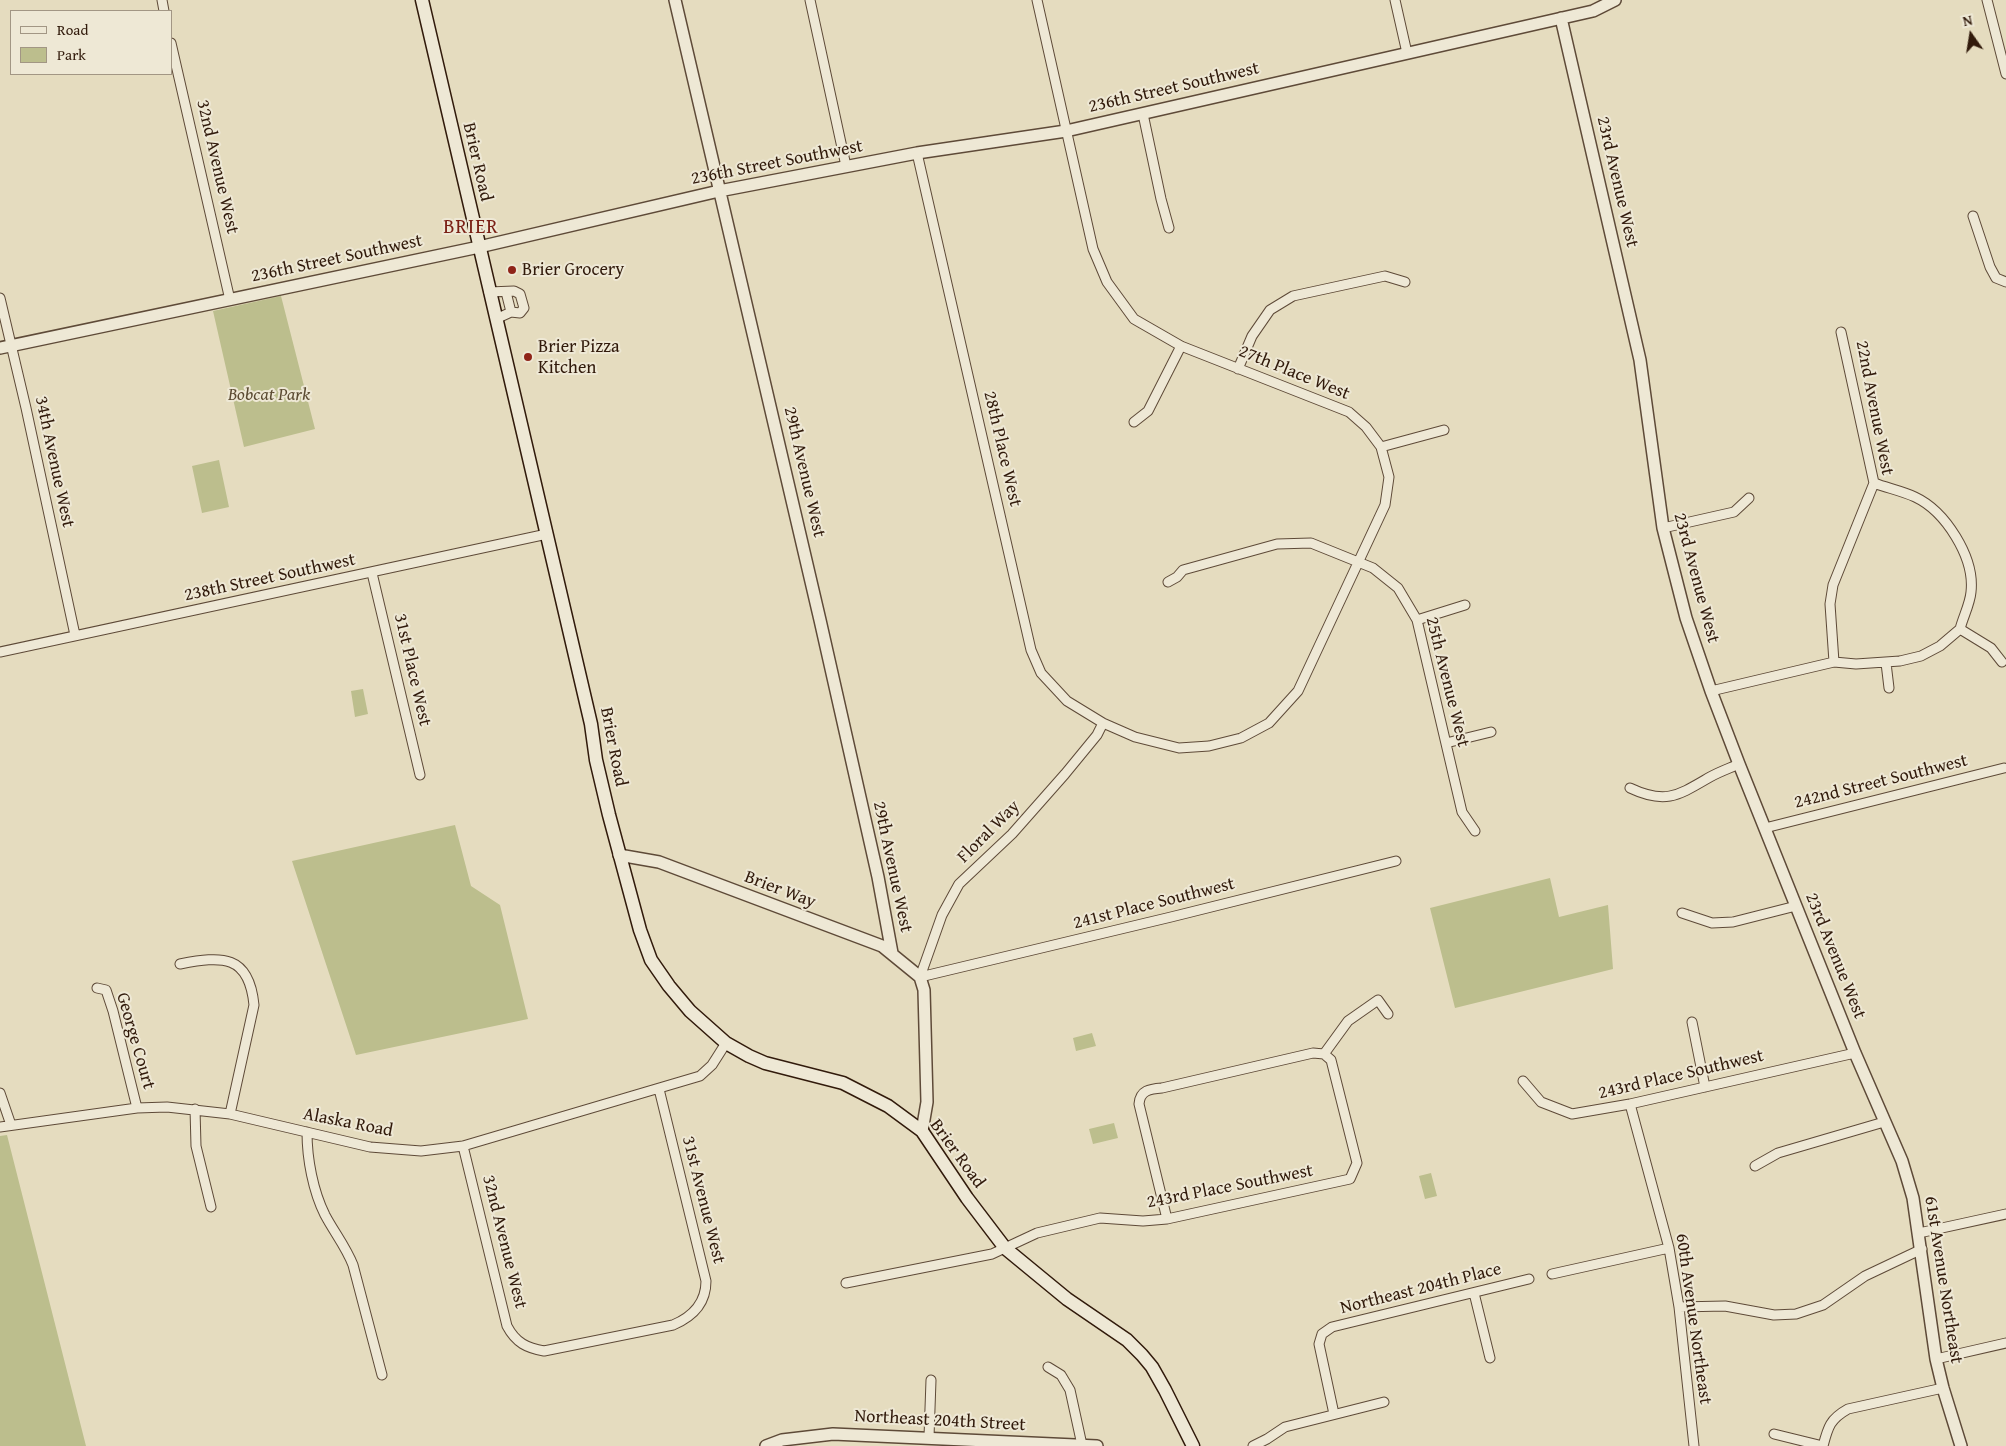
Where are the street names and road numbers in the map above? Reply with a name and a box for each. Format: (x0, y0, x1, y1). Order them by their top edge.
street label: 236th Street Southwest (1087, 58, 1261, 118)
street label: 32nd Avenue West (191, 98, 243, 236)
street label: 23rd Avenue West (1591, 114, 1643, 250)
street label: Brier Road (457, 121, 497, 203)
street label: 236th Street Southwest (689, 136, 865, 190)
street label: 236th Street Southwest (249, 230, 425, 288)
street label: 22nd Avenue West (1850, 339, 1898, 477)
street label: 27th Place West (1235, 341, 1353, 405)
street label: 28th Place West (978, 389, 1026, 509)
street label: 34th Avenue West (30, 394, 78, 530)
street label: 29th Avenue West (778, 404, 830, 540)
street label: 23rd Avenue West (1668, 511, 1724, 645)
street label: 238th Street Southwest (182, 549, 358, 607)
street label: 31st Place West (389, 612, 435, 728)
street label: 25th Avenue West (1420, 615, 1474, 749)
street label: Brier Road (595, 706, 631, 788)
street label: 242nd Street Southwest (1792, 750, 1970, 814)
street label: Floral Way (953, 796, 1025, 868)
street label: 29th Avenue West (868, 799, 916, 935)
street label: Brier Way (741, 867, 819, 913)
street label: 241st Place Southwest (1071, 873, 1237, 935)
street label: 23rd Avenue West (1800, 890, 1870, 1022)
street label: George Court (111, 990, 159, 1092)
street label: 243rd Place Southwest (1596, 1045, 1766, 1105)
street label: Alaska Road (301, 1104, 395, 1142)
street label: Brier Road (925, 1115, 989, 1193)
street label: 31st Avenue West (677, 1134, 729, 1266)
street label: 243rd Place Southwest (1145, 1160, 1315, 1214)
street label: 32nd Avenue West (477, 1173, 531, 1311)
street label: 61st Avenue Northeast (1919, 1195, 1967, 1365)
street label: 60th Avenue Northeast (1670, 1232, 1716, 1406)
street label: Northeast 204th Place (1338, 1259, 1504, 1319)
street label: Northeast 204th Street (854, 1406, 1026, 1436)

